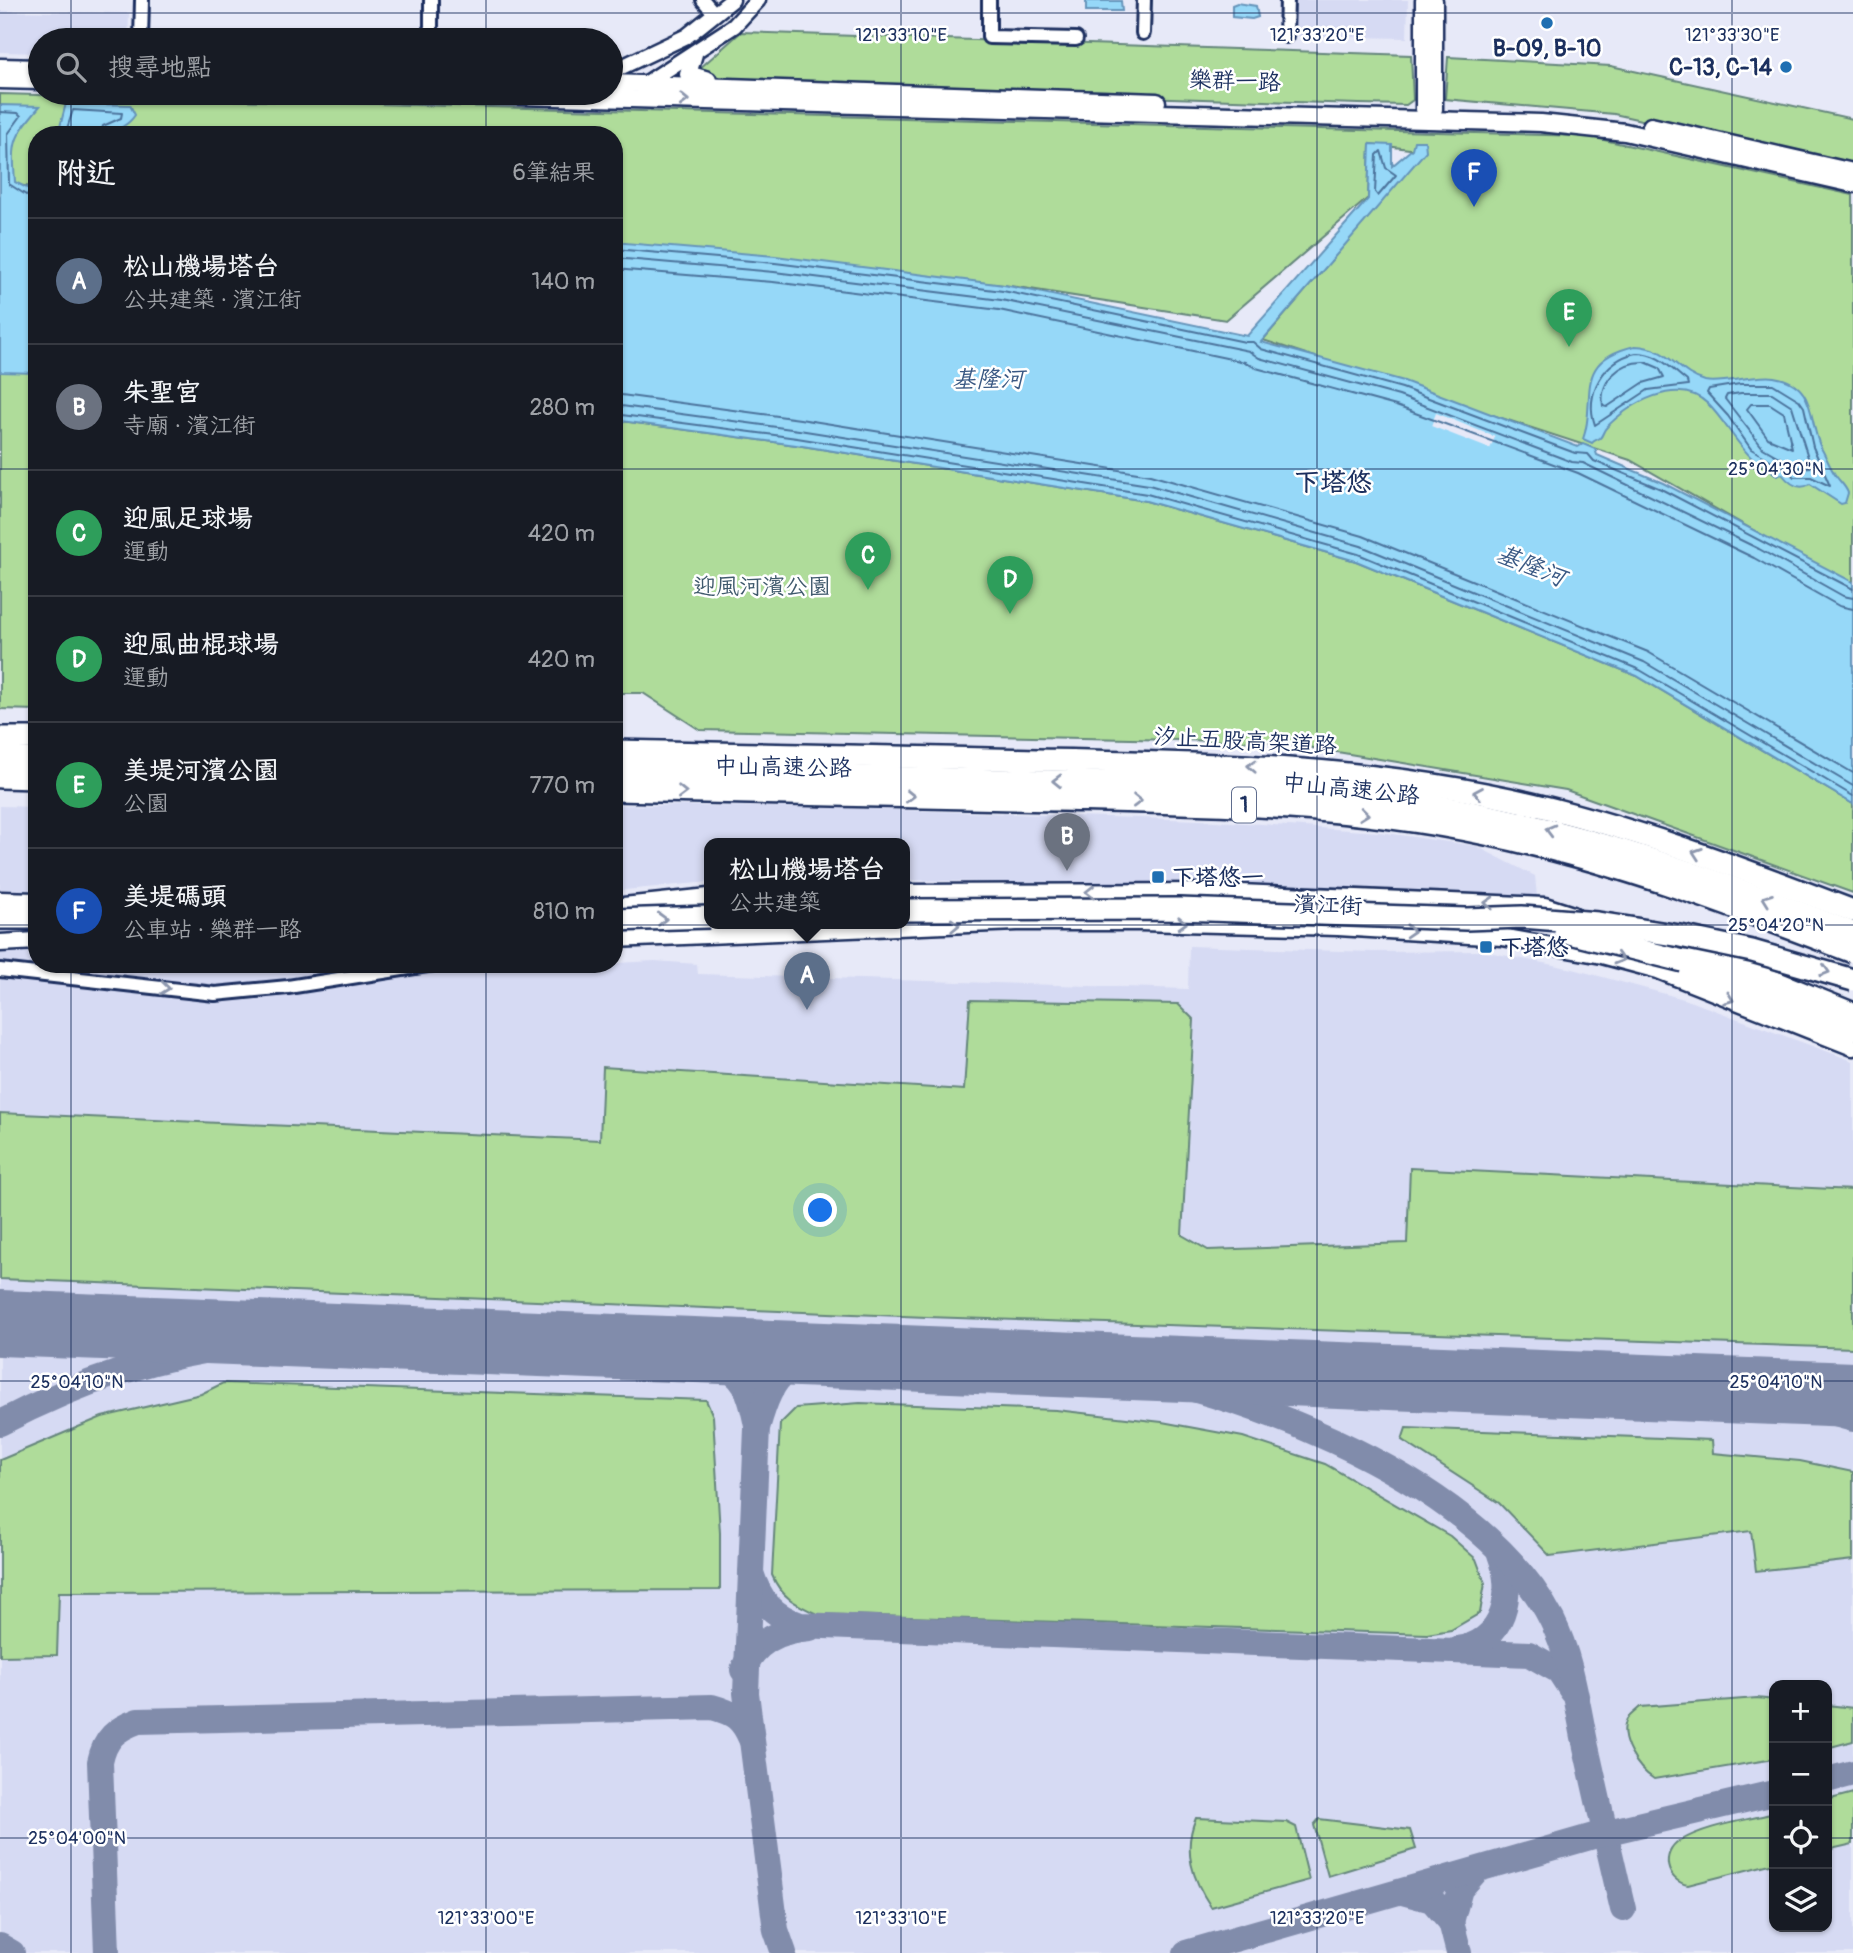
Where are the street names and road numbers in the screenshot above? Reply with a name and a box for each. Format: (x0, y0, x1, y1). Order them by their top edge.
street label: 樂群一路 (1189, 65, 1281, 97)
street label: 汐止五股高架道路 (1152, 722, 1338, 760)
street label: 中山高速公路 (714, 751, 852, 783)
street label: 中山高速公路 (1281, 767, 1421, 811)
road number: 1 (1232, 788, 1256, 822)
street label: 濱江街 (1293, 889, 1363, 921)

